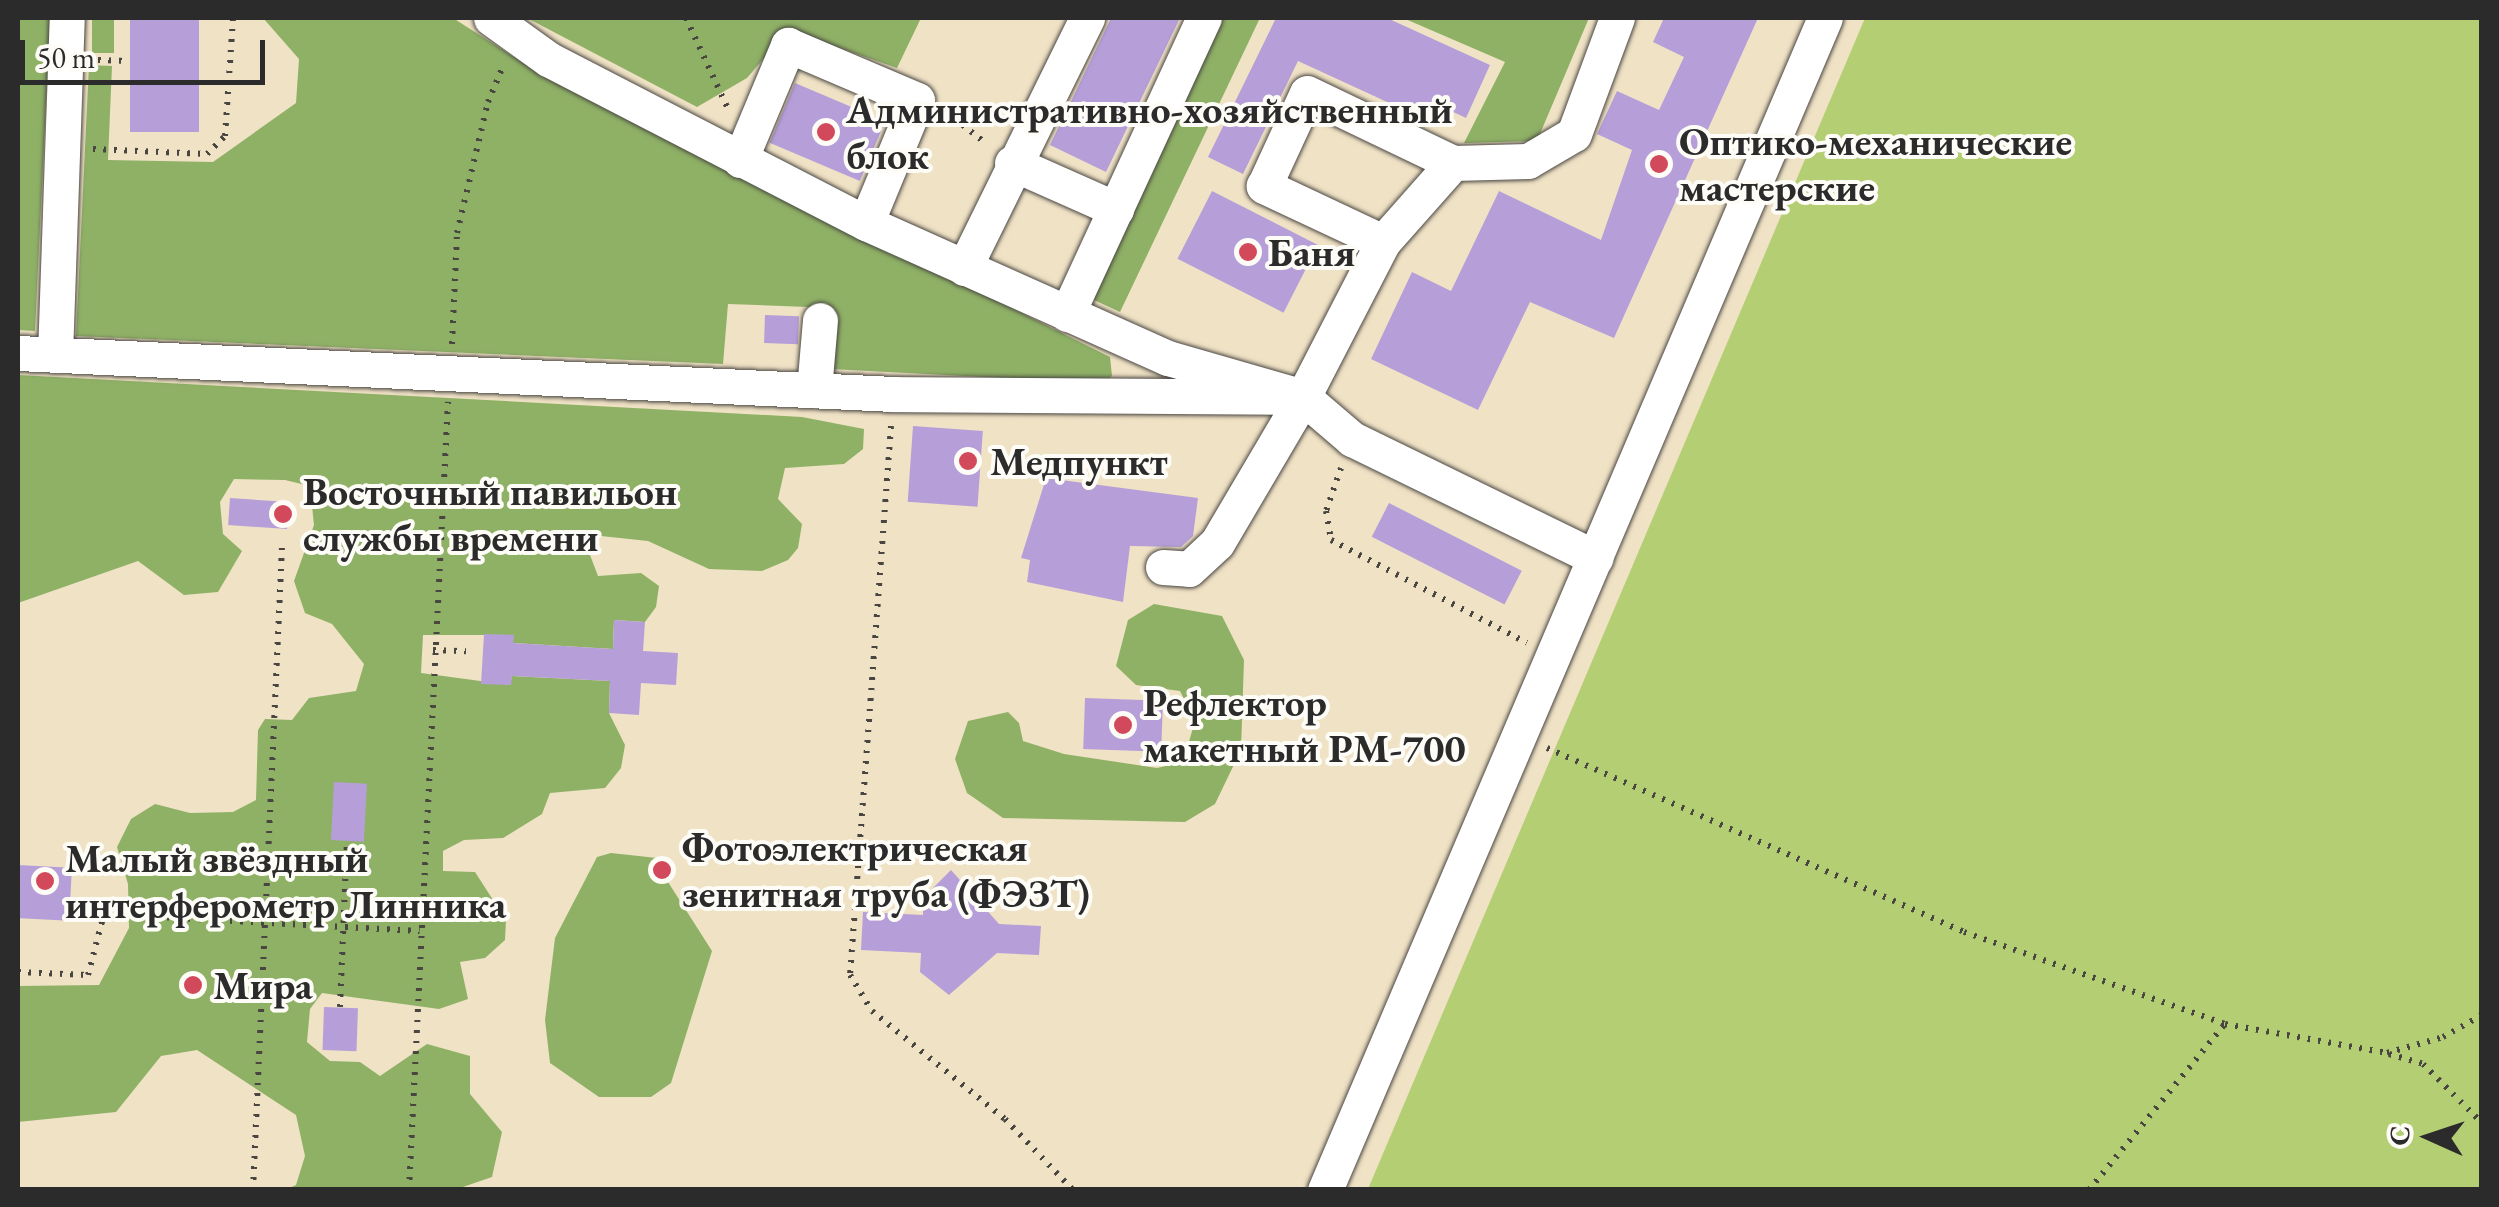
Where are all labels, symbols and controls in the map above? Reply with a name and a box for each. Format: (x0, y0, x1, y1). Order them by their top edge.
scale bar (25, 20, 270, 82)
text: 50 m (37, 38, 95, 77)
place label: Административно-хозяйственный блок (846, 85, 1453, 179)
place label: Оптико-механические мастерские (1679, 117, 2072, 211)
marker: Административно-хозяйственный блок (815, 121, 837, 143)
marker: Оптико-механические мастерские (1648, 153, 1670, 175)
place label: Баня (1268, 228, 1355, 276)
marker: Баня (1237, 241, 1259, 263)
place label: Медпункт (990, 437, 1168, 485)
marker: Медпункт (955, 448, 981, 474)
place label: Восточный павильон службы времени (303, 467, 677, 561)
marker: Восточный павильон службы времени (272, 503, 294, 525)
place label: Рефлектор макетный РМ-700 (1143, 678, 1466, 772)
marker: Рефлектор макетный РМ-700 (1112, 714, 1134, 736)
place label: Фотоэлектрическая зенитная труба (ФЭЗТ) (682, 823, 1090, 917)
place label: Малый звёздный интерферометр Линника (65, 834, 506, 928)
marker: Фотоэлектрическая зенитная труба (ФЭЗТ) (651, 859, 673, 881)
marker: Малый звёздный интерферометр Линника (34, 870, 56, 892)
place label: Мира (213, 961, 313, 1009)
marker: Мира (182, 974, 204, 996)
north arrow (2379, 1087, 2479, 1187)
text: С (2381, 1125, 2418, 1146)

